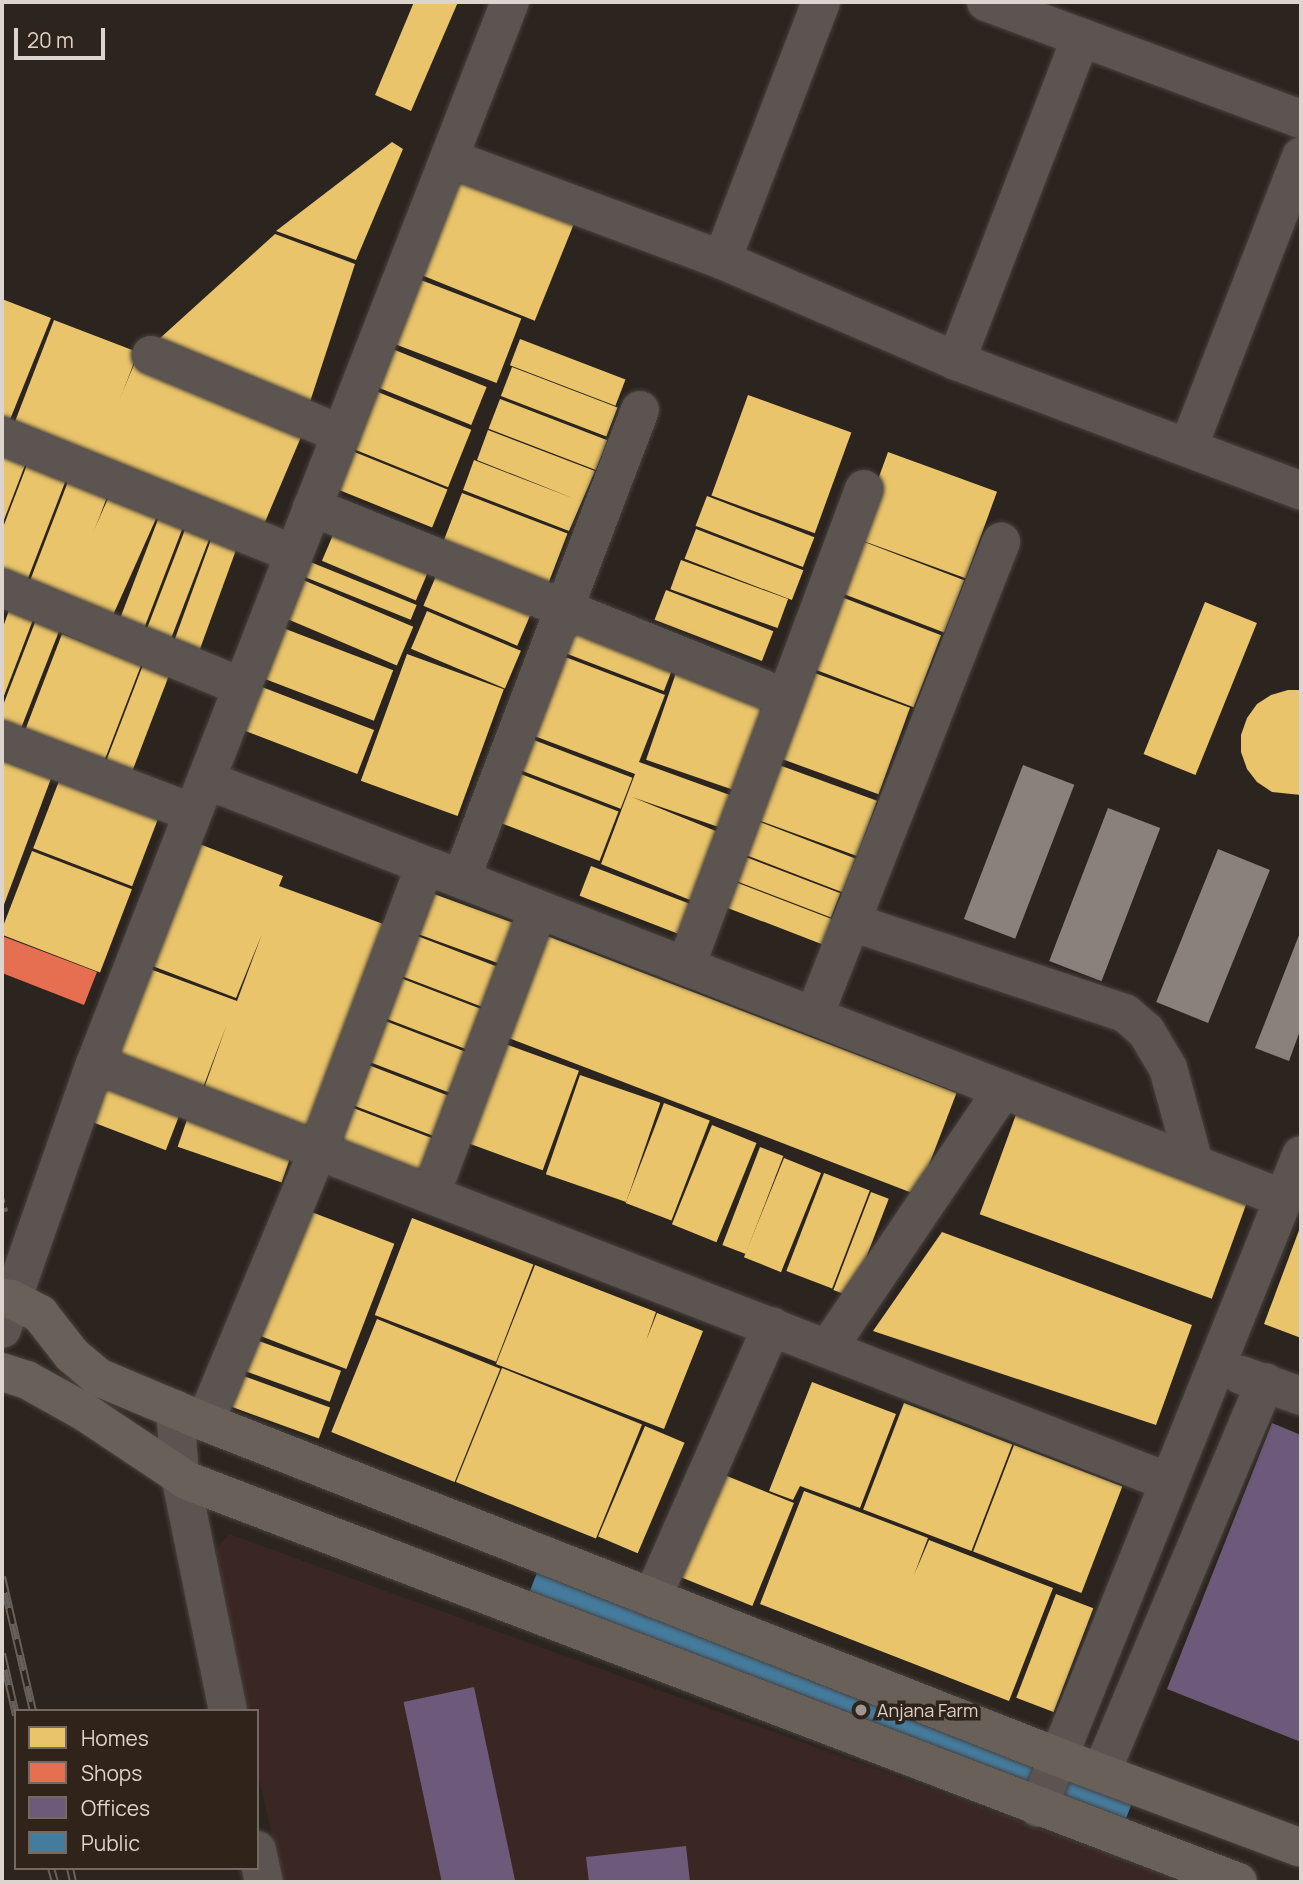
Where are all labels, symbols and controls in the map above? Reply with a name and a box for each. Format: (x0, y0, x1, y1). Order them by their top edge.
scale bar (18, 14, 108, 58)
text: 20 m (27, 26, 74, 54)
place label: Anjana Farm (877, 1699, 978, 1721)
marker: Anjana Farm (851, 1700, 871, 1720)
legend (14, 1709, 259, 1870)
text: Homes (81, 1724, 149, 1752)
text: Shops (81, 1759, 142, 1787)
text: Offices (81, 1794, 150, 1822)
text: Public (81, 1829, 140, 1857)

